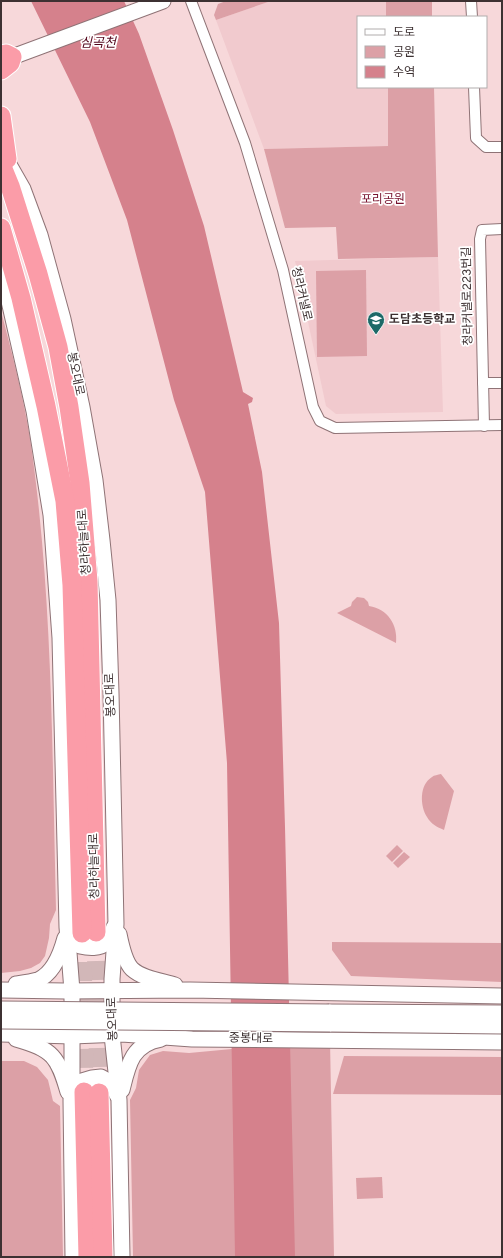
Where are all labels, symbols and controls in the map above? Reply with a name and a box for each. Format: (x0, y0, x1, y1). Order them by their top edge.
legend (357, 16, 487, 88)
text: 도로 (393, 25, 415, 41)
water label: 심곡천 (80, 36, 117, 52)
text: 공원 (393, 45, 415, 61)
text: 수역 (393, 65, 415, 81)
park label: 포리공원 (361, 192, 405, 208)
street label: 청라커낼로223번길 (459, 246, 477, 346)
street label: 청라커낼로 (287, 265, 315, 323)
school or university icon: 도담초등학교 (366, 310, 386, 335)
place label: 도담초등학교 (389, 312, 455, 328)
street label: 봉오대로 (63, 351, 87, 397)
street label: 청라하늘대로 (75, 508, 95, 576)
street label: 봉오대로 (102, 673, 120, 717)
street label: 청라하늘대로 (86, 833, 104, 899)
street label: 봉오대로 (104, 997, 122, 1041)
street label: 중봉대로 (229, 1031, 273, 1047)

